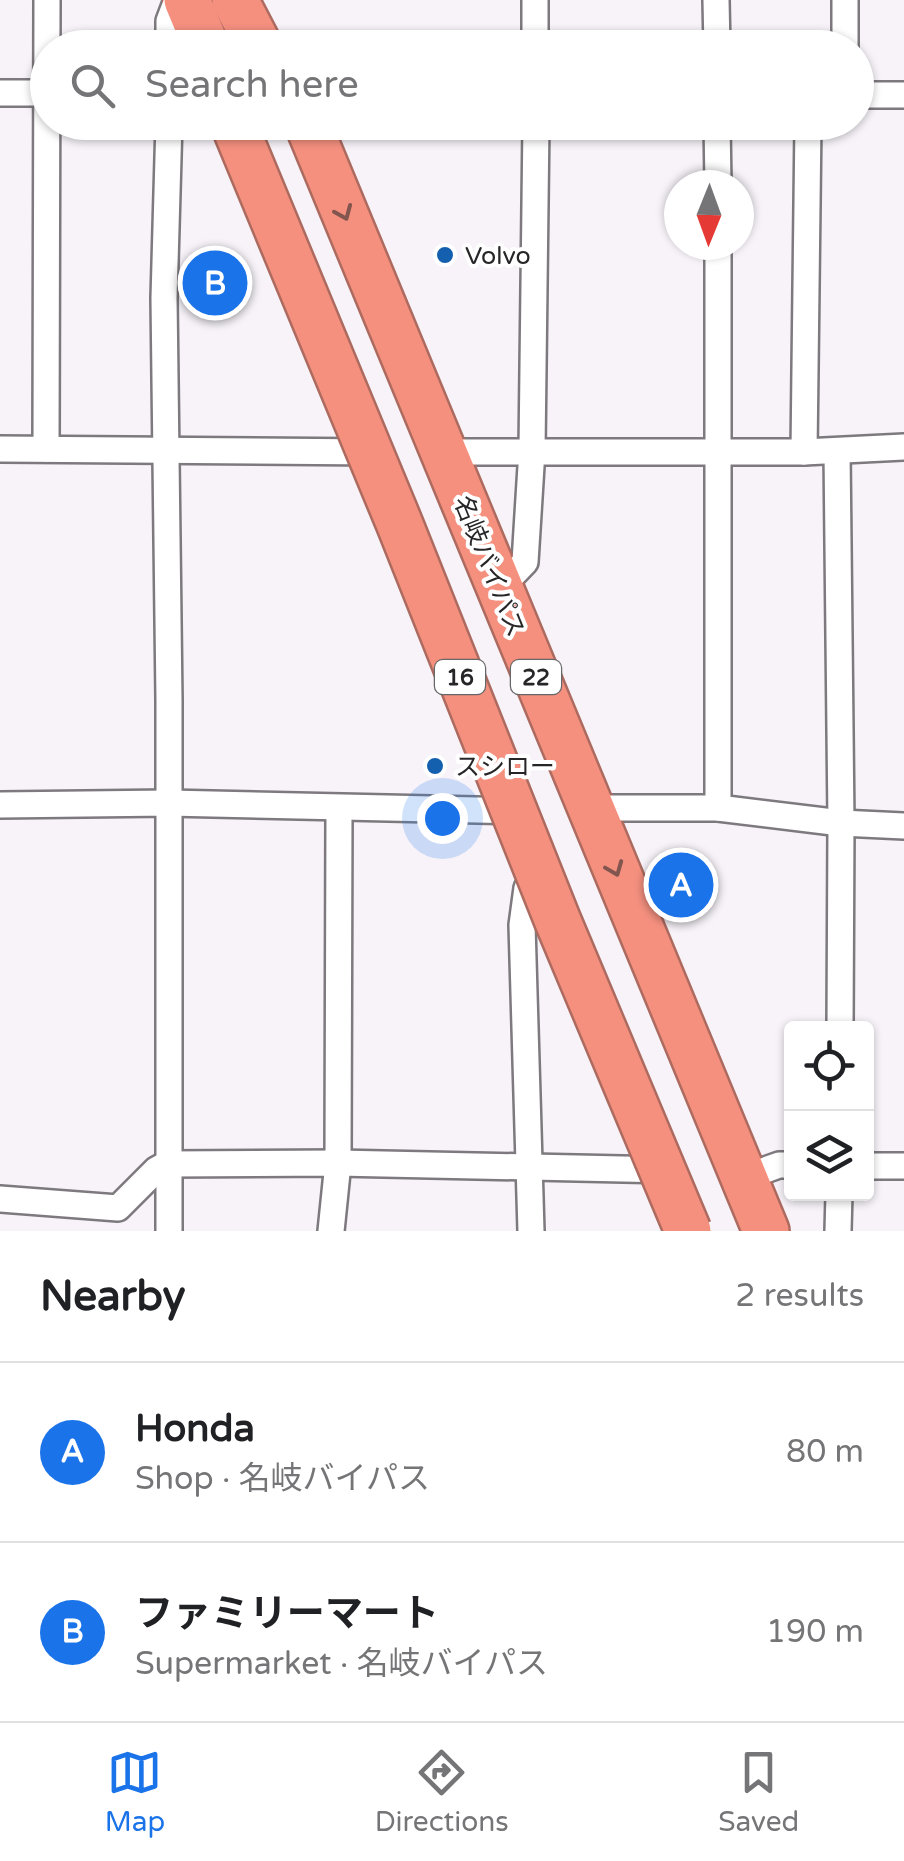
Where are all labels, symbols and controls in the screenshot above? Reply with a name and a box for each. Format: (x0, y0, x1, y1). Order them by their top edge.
search box (30, 30, 874, 140)
icon: search (65, 58, 120, 113)
text: Search here (145, 62, 359, 108)
north arrow (664, 170, 754, 260)
one-way arrow (333, 203, 353, 220)
place label: Volvo (465, 241, 531, 271)
marker: Volvo (434, 244, 456, 266)
pin: B (182, 246, 248, 320)
street label: 名岐バイパス (447, 491, 531, 641)
road number: 16 (435, 660, 485, 694)
road number: 22 (511, 660, 561, 694)
place label: スシロー (455, 752, 555, 782)
marker: スシロー (424, 755, 446, 777)
your location (417, 793, 468, 844)
pin: A (648, 848, 714, 922)
one-way arrow (604, 859, 624, 877)
map controls (784, 1021, 874, 1201)
button: locate (784, 1021, 874, 1111)
button: layers (784, 1111, 874, 1201)
text: Nearby (40, 1271, 185, 1322)
text: 2 results (735, 1277, 864, 1315)
text: Honda (135, 1406, 255, 1452)
text: A (61, 1433, 84, 1471)
text: 80 m (786, 1433, 864, 1471)
text: Shop · 名岐バイパス (135, 1460, 430, 1498)
text: ファミリーマート (135, 1591, 439, 1637)
text: B (61, 1613, 84, 1651)
text: 190 m (766, 1613, 864, 1651)
text: Supermarket · 名岐バイパス (135, 1645, 548, 1683)
tab: Map (105, 1745, 165, 1839)
tab: Directions (375, 1745, 509, 1839)
tab: Saved (718, 1745, 799, 1839)

